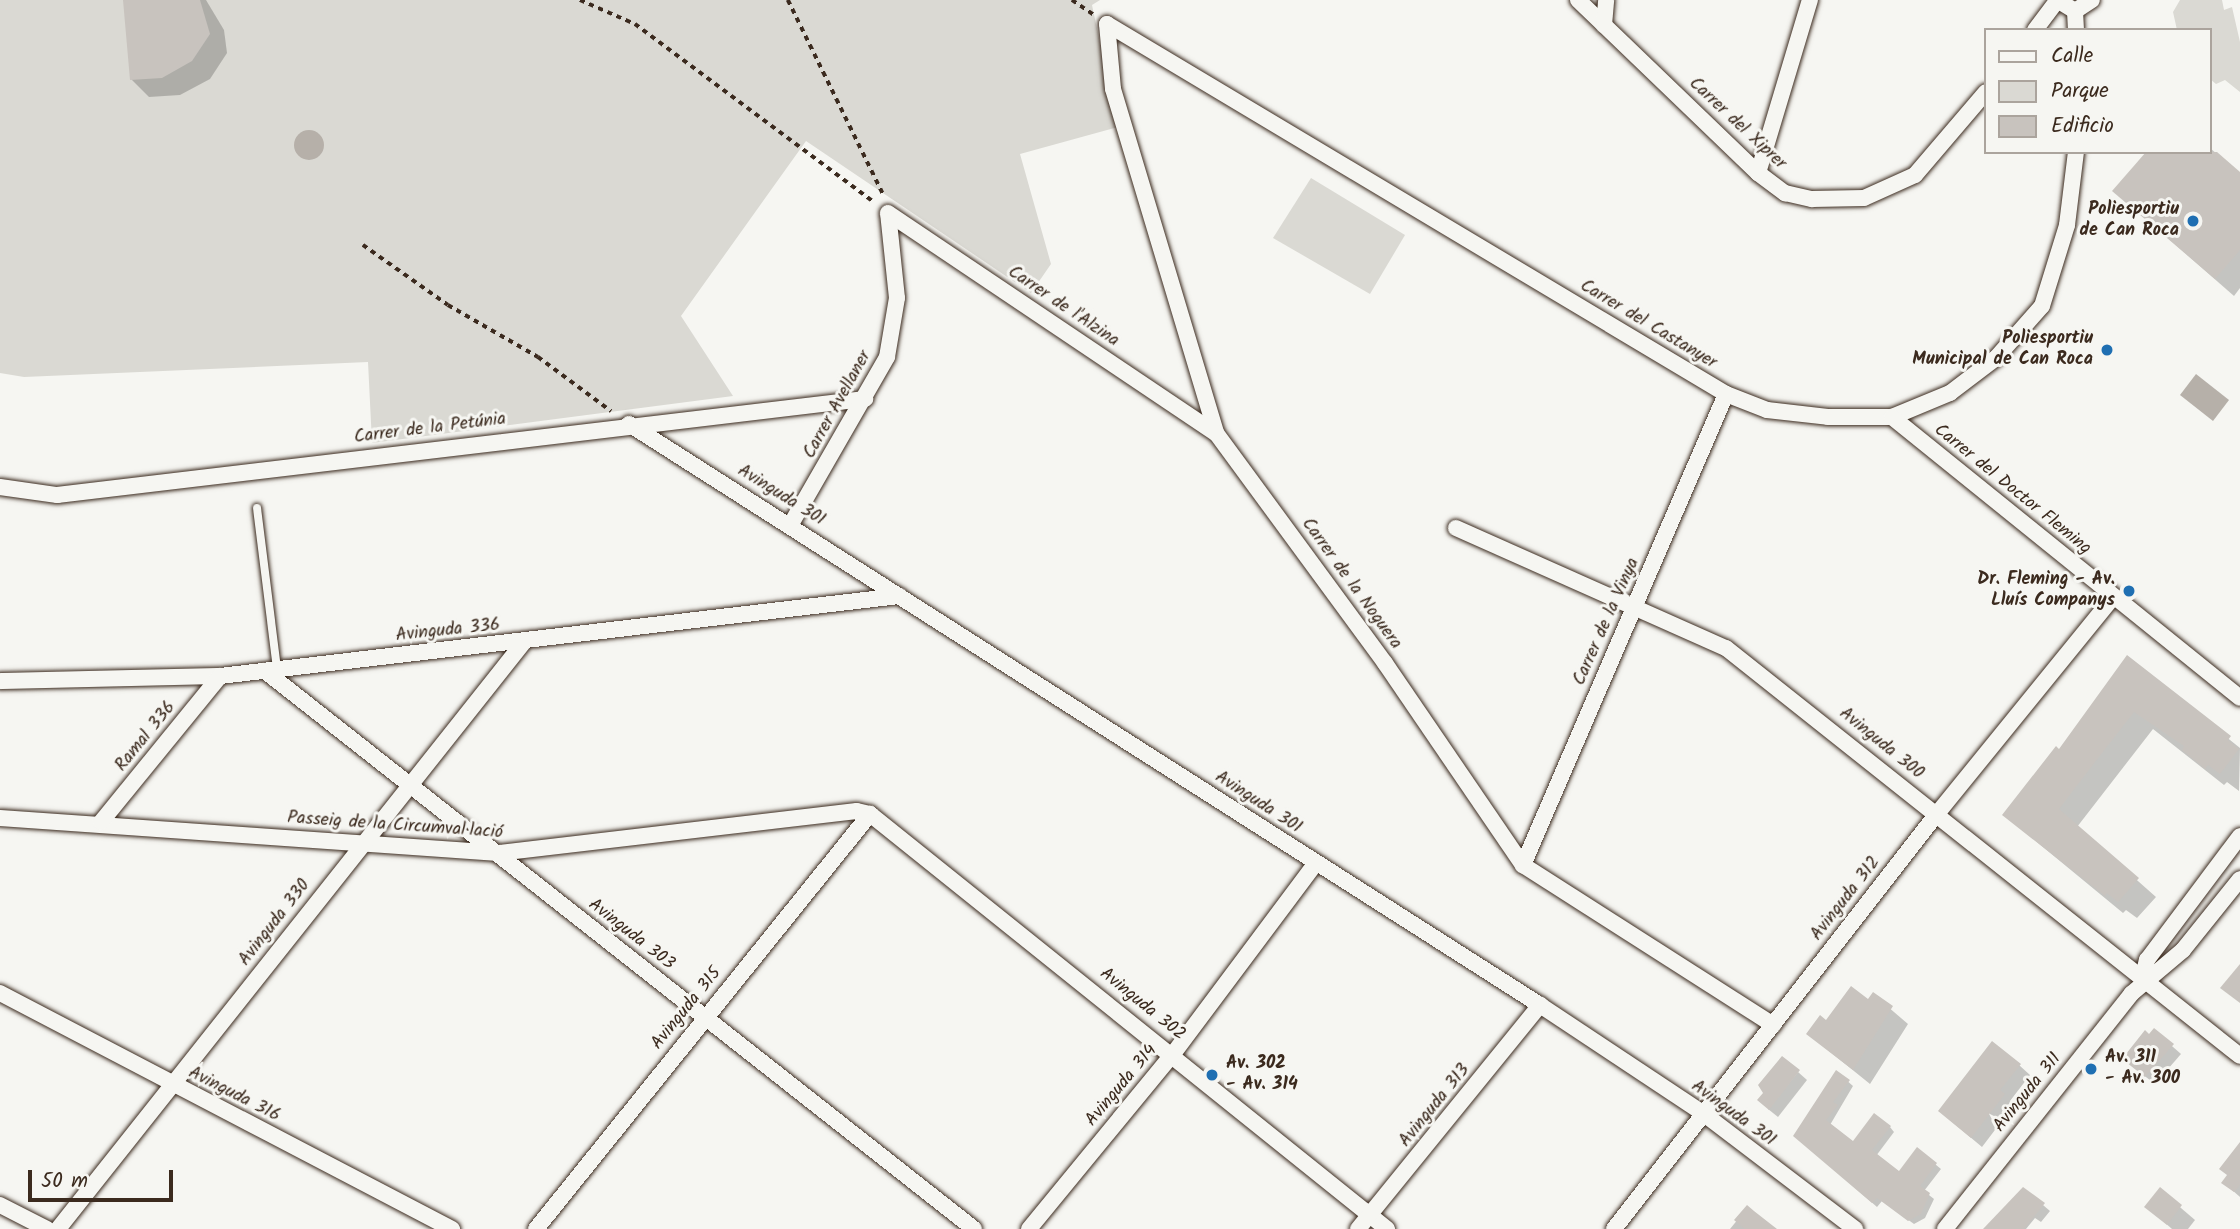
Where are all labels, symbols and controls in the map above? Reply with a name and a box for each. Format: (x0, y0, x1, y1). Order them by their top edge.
legend (1984, 28, 2212, 154)
text: Calle (2051, 40, 2093, 73)
street label: Carrer del Xiprer (1684, 73, 1790, 175)
text: Parque (2051, 75, 2109, 108)
text: Edificio (2051, 110, 2114, 143)
place label: Poliesportiu de Can Roca (2079, 200, 2179, 242)
marker: Poliesportiu de Can Roca (2185, 213, 2201, 229)
street label: Carrer de l'Alzina (1003, 262, 1123, 352)
street label: Carrer del Castanyer (1576, 276, 1720, 374)
place label: Poliesportiu Municipal de Can Roca (1912, 329, 2093, 372)
marker: Poliesportiu Municipal de Can Roca (2099, 342, 2115, 358)
street label: Carrer Avellaner (799, 347, 877, 463)
street label: Carrer de la Petúnia (353, 409, 507, 449)
street label: Carrer del Doctor Fleming (1929, 420, 2095, 560)
street label: Avinguda 301 (733, 461, 829, 531)
street label: Carrer de la Noguera (1296, 514, 1406, 654)
street label: Carrer de la Vinya (1569, 555, 1645, 689)
place label: Dr. Fleming - Av. Lluís Companys (1977, 570, 2115, 612)
marker: Dr. Fleming - Av. Lluís Companys (2121, 583, 2137, 599)
street label: Avinguda 336 (395, 615, 501, 647)
street label: Ramal 336 (111, 698, 181, 776)
street label: Avinguda 300 (1834, 703, 1928, 785)
street label: Avinguda 301 (1211, 767, 1305, 839)
street label: Passeig de la Circumval·lació (286, 808, 504, 844)
street label: Avinguda 312 (1807, 853, 1885, 945)
street label: Avinguda 330 (235, 875, 315, 971)
street label: Avinguda 303 (583, 895, 679, 975)
street label: Avinguda 315 (647, 963, 727, 1055)
street label: Avinguda 302 (1095, 964, 1189, 1046)
street label: Avinguda 314 (1082, 1041, 1162, 1131)
place label: Av. 311 - Av. 300 (2105, 1048, 2180, 1090)
street label: Avinguda 311 (1989, 1049, 2067, 1137)
place label: Av. 302 - Av. 314 (1226, 1054, 1298, 1096)
street label: Avinguda 313 (1395, 1060, 1475, 1152)
marker: Av. 311 - Av. 300 (2083, 1061, 2099, 1077)
street label: Avinguda 316 (184, 1063, 284, 1127)
marker: Av. 302 - Av. 314 (1204, 1067, 1220, 1083)
street label: Avinguda 301 (1687, 1076, 1779, 1152)
scale bar (32, 1156, 177, 1200)
text: 50 m (41, 1165, 88, 1198)

